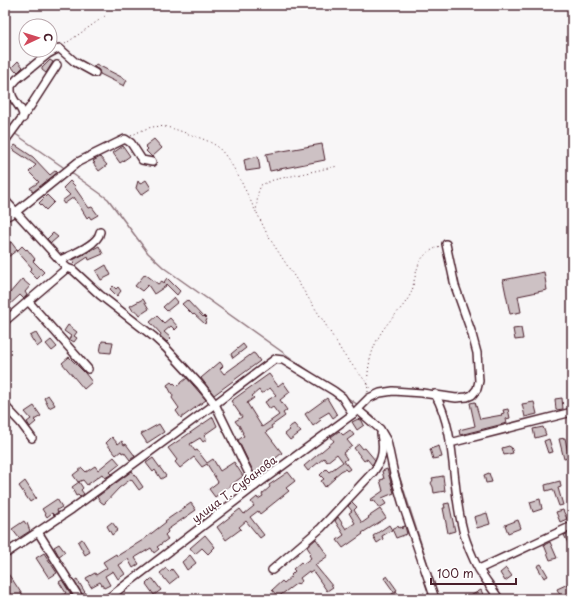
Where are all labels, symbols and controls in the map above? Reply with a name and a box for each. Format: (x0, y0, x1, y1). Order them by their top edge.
north arrow (18, 18, 58, 58)
text: С (40, 33, 57, 42)
street label: улица Т. Субанова (188, 451, 280, 527)
scale bar (431, 560, 516, 586)
text: 100 m (437, 564, 474, 582)

